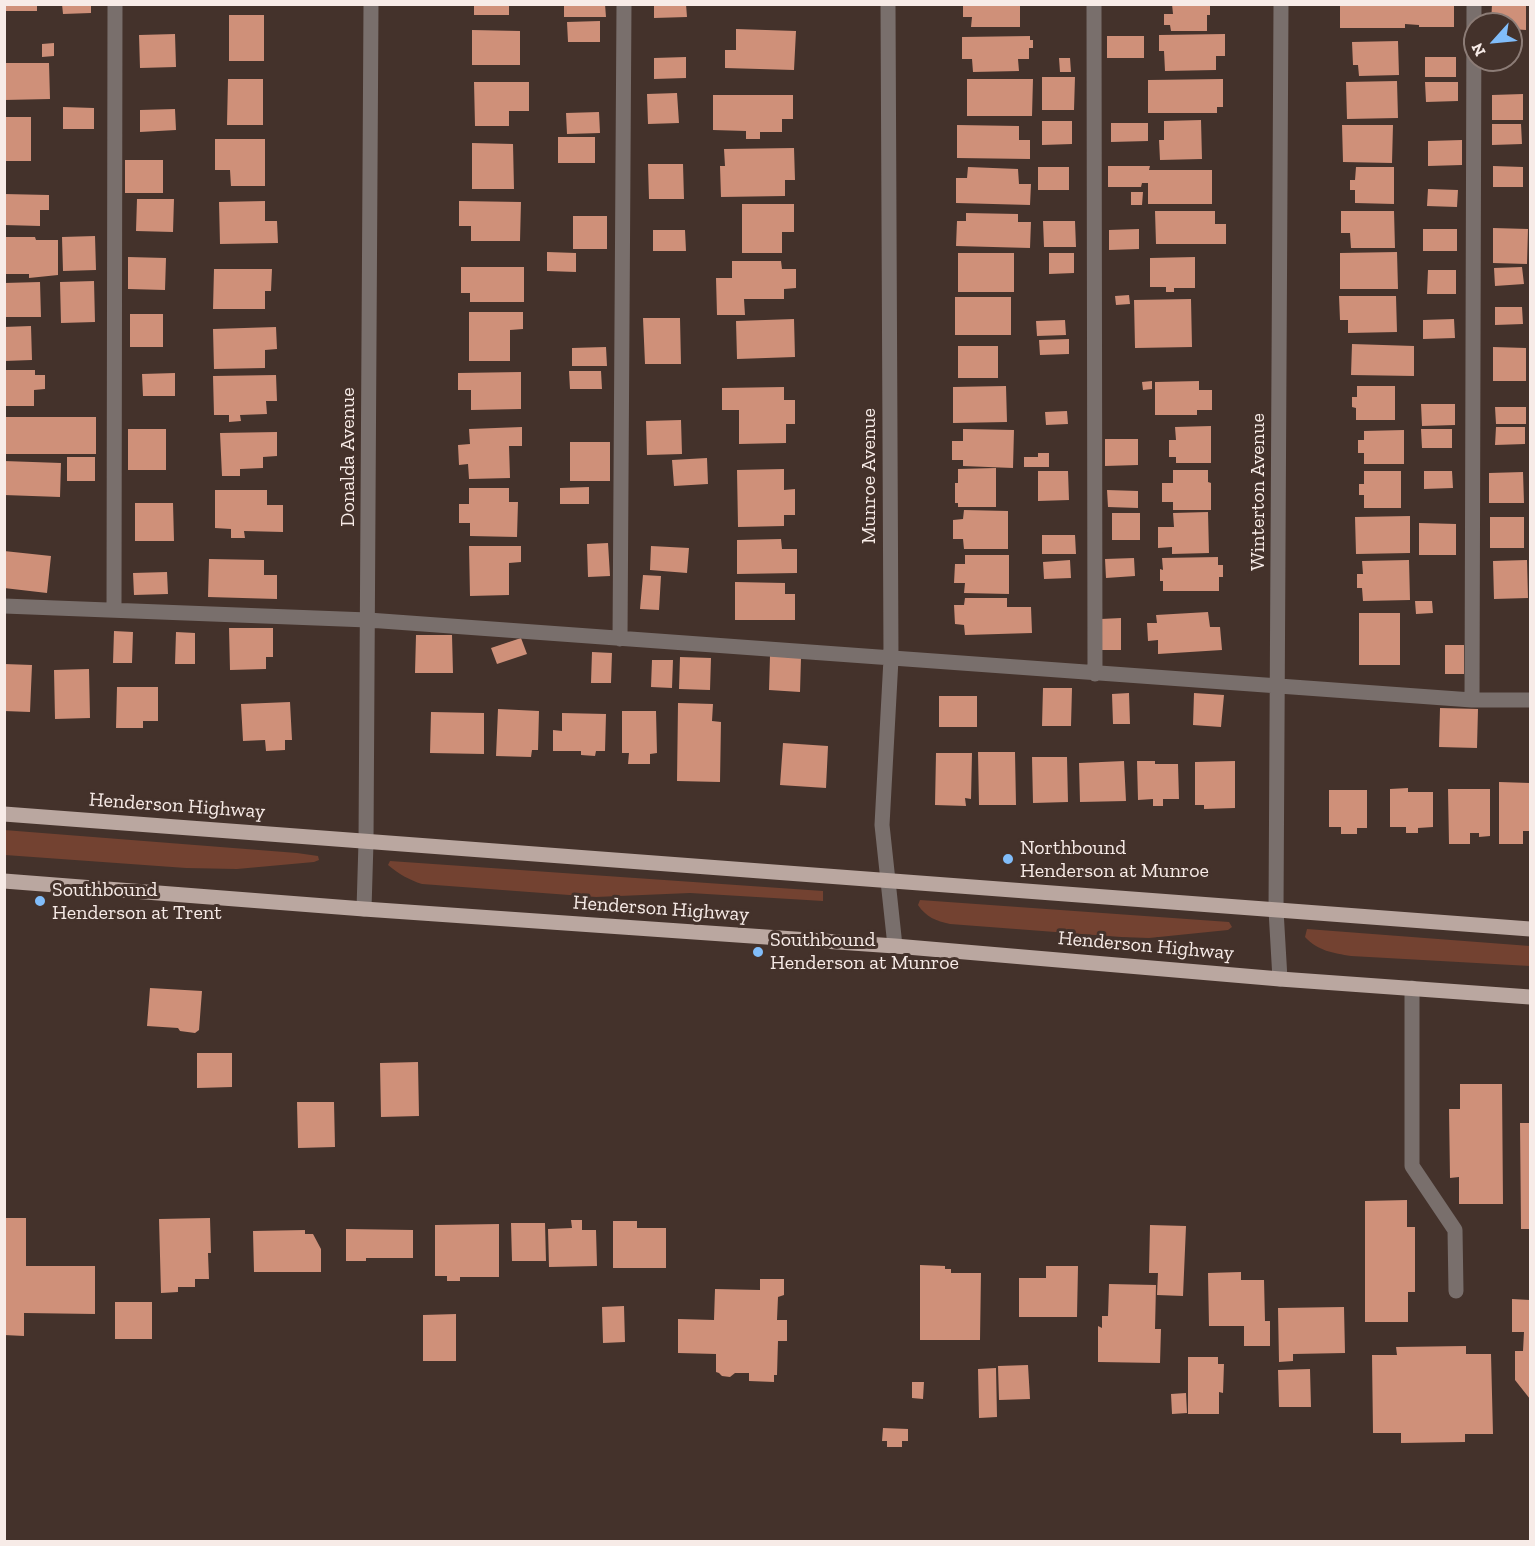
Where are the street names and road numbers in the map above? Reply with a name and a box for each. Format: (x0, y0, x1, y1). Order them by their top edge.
street label: Donalda Avenue (336, 387, 360, 527)
street label: Munroe Avenue (857, 408, 881, 544)
street label: Winterton Avenue (1246, 413, 1270, 571)
street label: Henderson Highway (88, 788, 266, 824)
street label: Henderson Highway (572, 891, 750, 927)
street label: Henderson Highway (1057, 926, 1235, 966)

